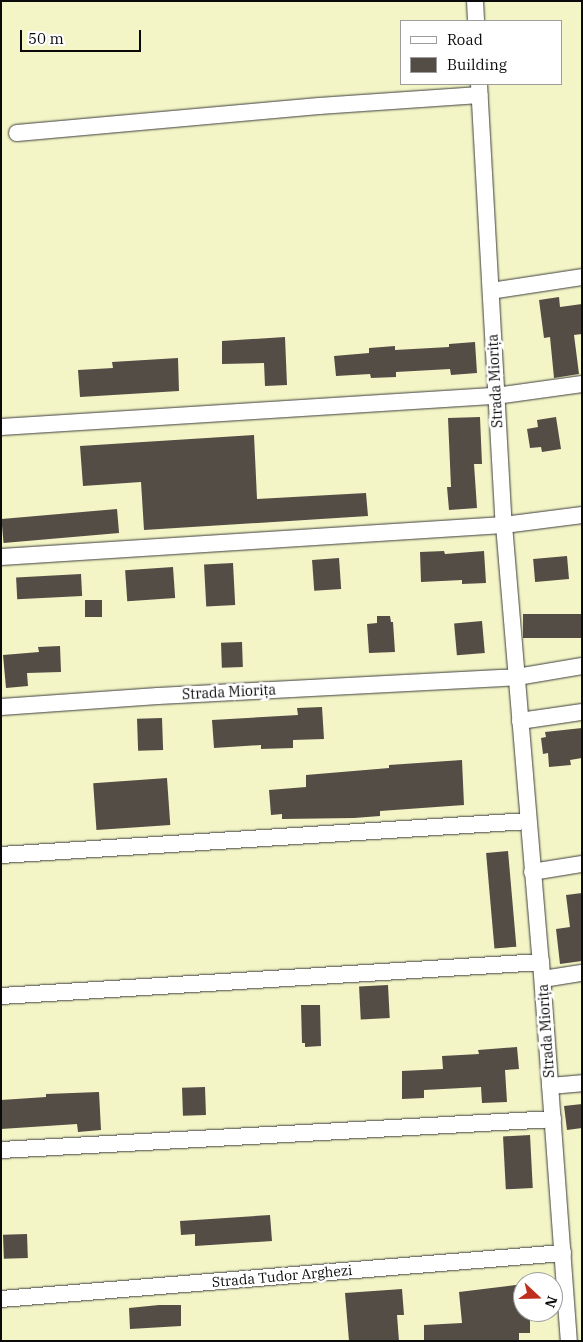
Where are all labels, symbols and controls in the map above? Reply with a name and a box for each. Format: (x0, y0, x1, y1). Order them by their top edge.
scale bar (22, 20, 144, 52)
legend (400, 20, 563, 85)
text: 50 m (28, 29, 64, 48)
text: Road (447, 30, 483, 49)
text: Building (447, 55, 507, 74)
street label: Strada Miorița (484, 334, 506, 428)
street label: Strada Miorița (182, 681, 276, 703)
street label: Strada Miorița (534, 983, 558, 1079)
street label: Strada Tudor Arghezi (211, 1261, 353, 1291)
north arrow (513, 1272, 563, 1322)
text: N (541, 1294, 561, 1310)

